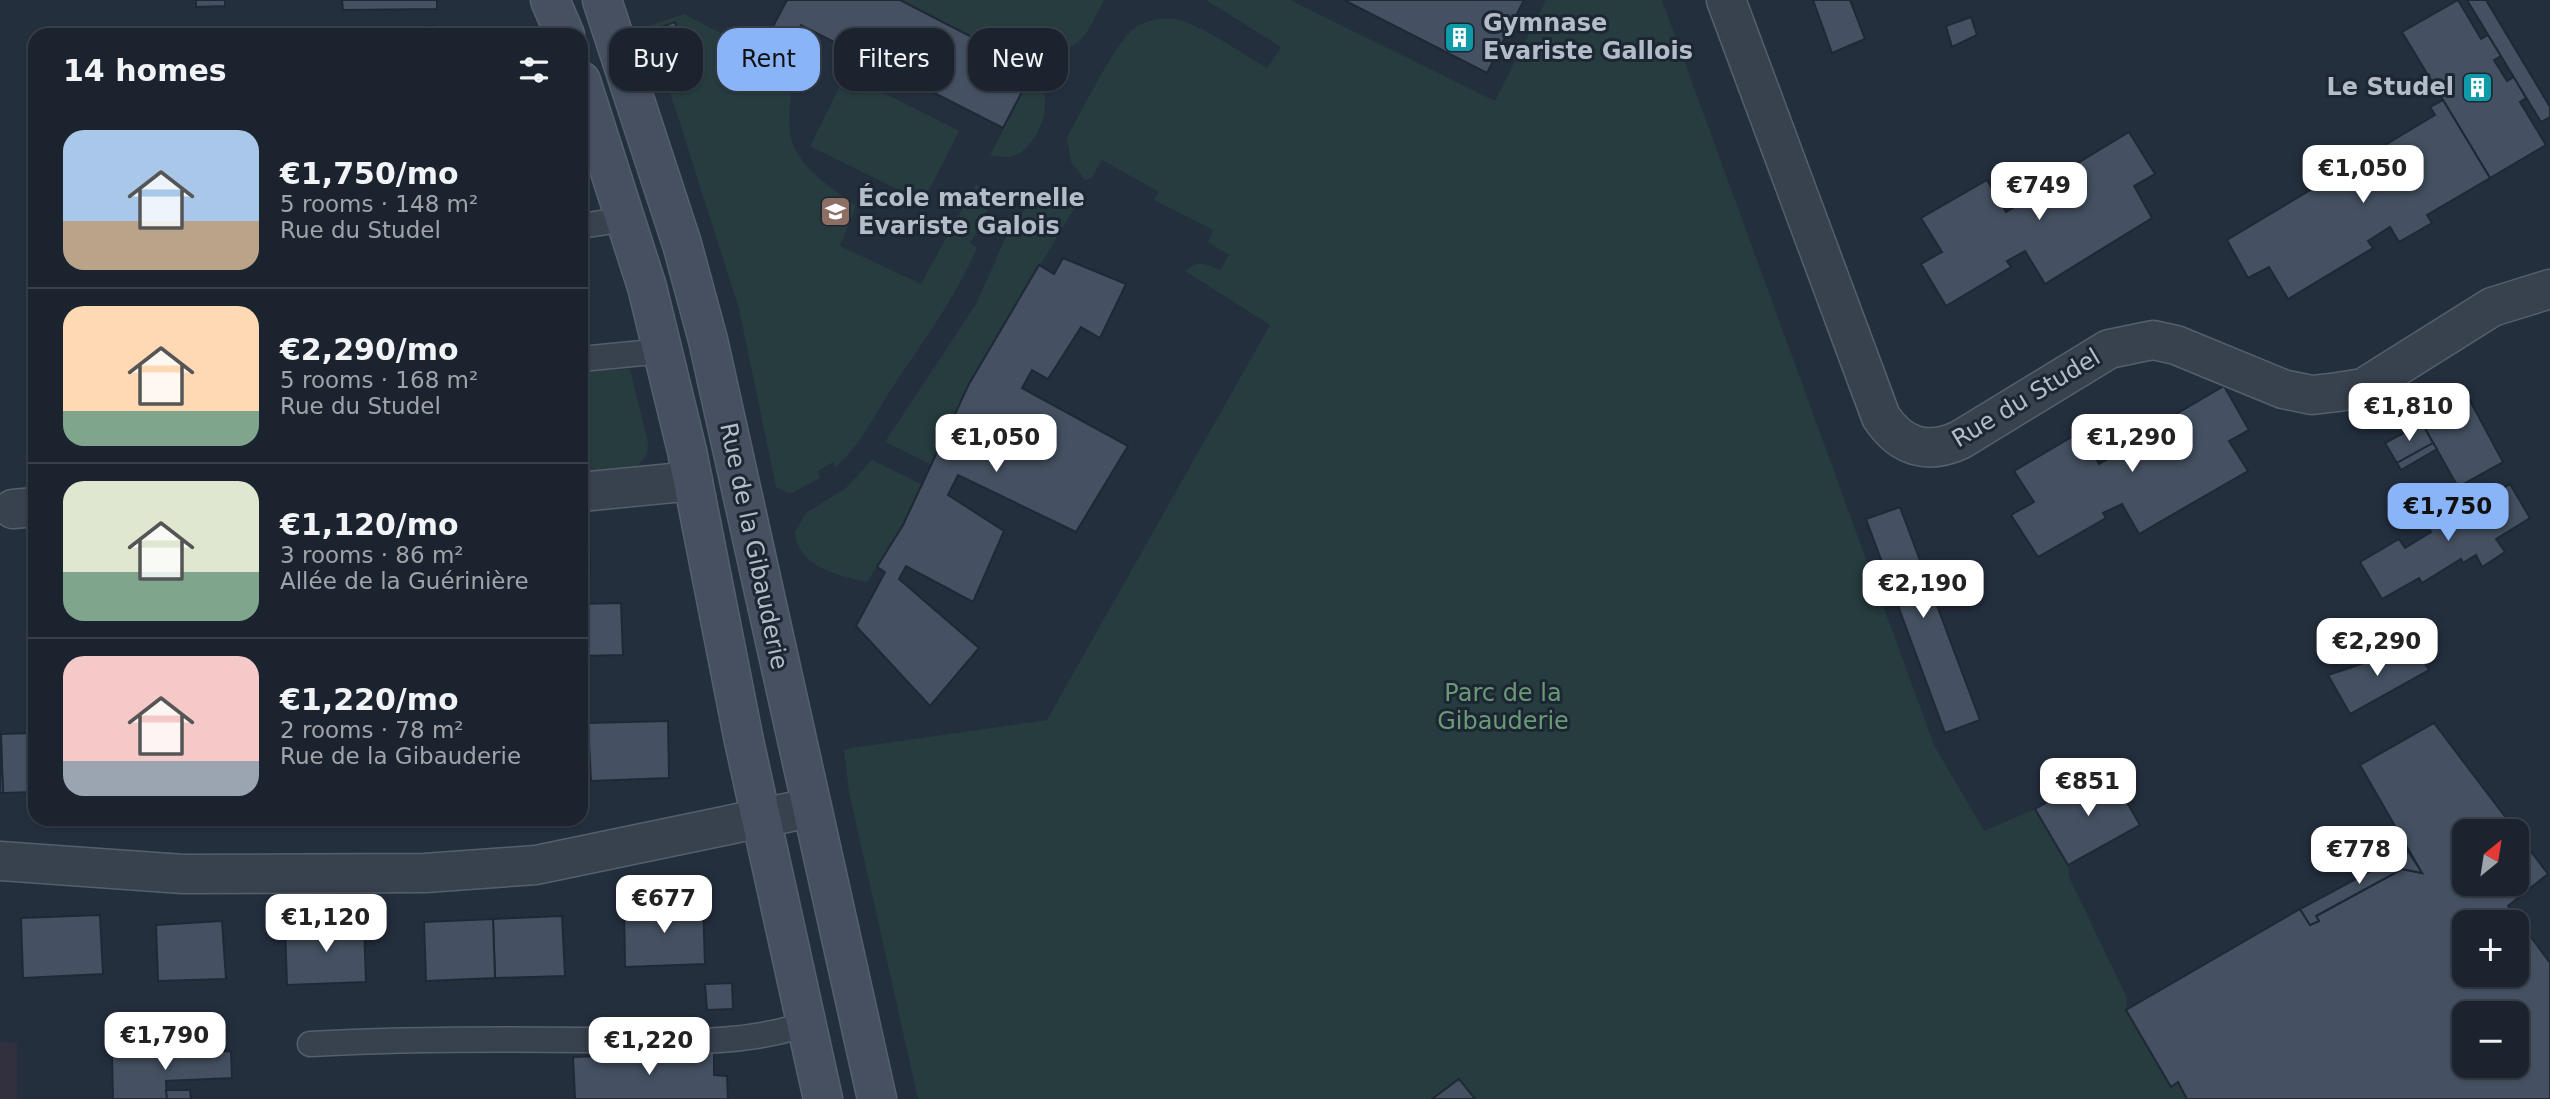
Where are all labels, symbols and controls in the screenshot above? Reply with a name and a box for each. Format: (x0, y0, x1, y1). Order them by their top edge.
place label: Gymnase Evariste Gallois (1483, 9, 1693, 65)
building icon: Gymnase Evariste Gallois (1443, 20, 1477, 54)
chip: Buy (609, 28, 703, 91)
chip: Rent (717, 28, 820, 91)
chip: Filters (834, 28, 954, 91)
chip: New (968, 28, 1068, 91)
icon: filters (515, 51, 553, 89)
text: 14 homes (63, 53, 227, 88)
building icon: Le Studel (2460, 70, 2494, 104)
place label: Le Studel (2327, 73, 2454, 101)
pin: €1,050 (2306, 146, 2420, 205)
text: €1,050 (2319, 155, 2407, 181)
text: €1,750/mo (280, 156, 459, 191)
icon: home (119, 158, 203, 242)
pin: €749 (1998, 162, 2080, 222)
text: €749 (2007, 172, 2071, 198)
place label: École maternelle Evariste Galois (858, 183, 1085, 240)
text: 5 rooms · 148 m² (280, 191, 478, 217)
school or university icon: École maternelle Evariste Galois (818, 195, 852, 229)
text: Rue du Studel (280, 217, 441, 243)
text: €2,290/mo (280, 332, 459, 367)
icon: home (119, 334, 203, 418)
street label: Rue du Studel (1947, 343, 2105, 453)
text: 5 rooms · 168 m² (280, 367, 478, 393)
pin: €1,810 (2352, 384, 2466, 443)
text: Rue du Studel (280, 393, 441, 419)
text: €1,810 (2365, 393, 2453, 419)
pin: €1,050 (939, 414, 1053, 474)
pin: €1,290 (2075, 414, 2189, 474)
street label: Rue de la Gibauderie (714, 420, 794, 672)
text: €1,050 (952, 424, 1040, 450)
text: €1,290 (2088, 424, 2176, 450)
pin: €1,750 (2391, 484, 2505, 543)
text: €1,750 (2404, 493, 2492, 519)
text: €1,120/mo (280, 507, 459, 542)
icon: home (119, 509, 203, 593)
text: 3 rooms · 86 m² (280, 542, 464, 568)
pin: €2,190 (1866, 560, 1980, 620)
text: Allée de la Guérinière (280, 568, 529, 594)
text: €2,190 (1879, 570, 1967, 596)
pin: €2,290 (2320, 618, 2434, 678)
text: €2,290 (2333, 628, 2421, 654)
park label: Parc de la Gibauderie (1437, 679, 1569, 735)
text: €1,220/mo (280, 682, 459, 717)
icon: home (119, 684, 203, 768)
text: 2 rooms · 78 m² (280, 717, 464, 743)
text: Rue de la Gibauderie (280, 743, 521, 769)
pin: €851 (2047, 758, 2129, 818)
text: €851 (2056, 768, 2120, 794)
north arrow (2452, 819, 2529, 896)
map controls (2452, 819, 2529, 1078)
pin: €778 (2318, 826, 2400, 886)
text: €778 (2327, 836, 2391, 862)
pin: €677 (623, 876, 705, 935)
text: €677 (632, 885, 696, 911)
pin: €1,120 (269, 894, 383, 954)
text: €1,120 (282, 904, 370, 930)
button: + (2452, 910, 2529, 987)
button: − (2452, 1001, 2529, 1078)
pin: €1,790 (108, 1012, 222, 1072)
pin: €1,220 (592, 1018, 706, 1077)
text: €1,790 (121, 1022, 209, 1048)
text: €1,220 (605, 1027, 693, 1053)

